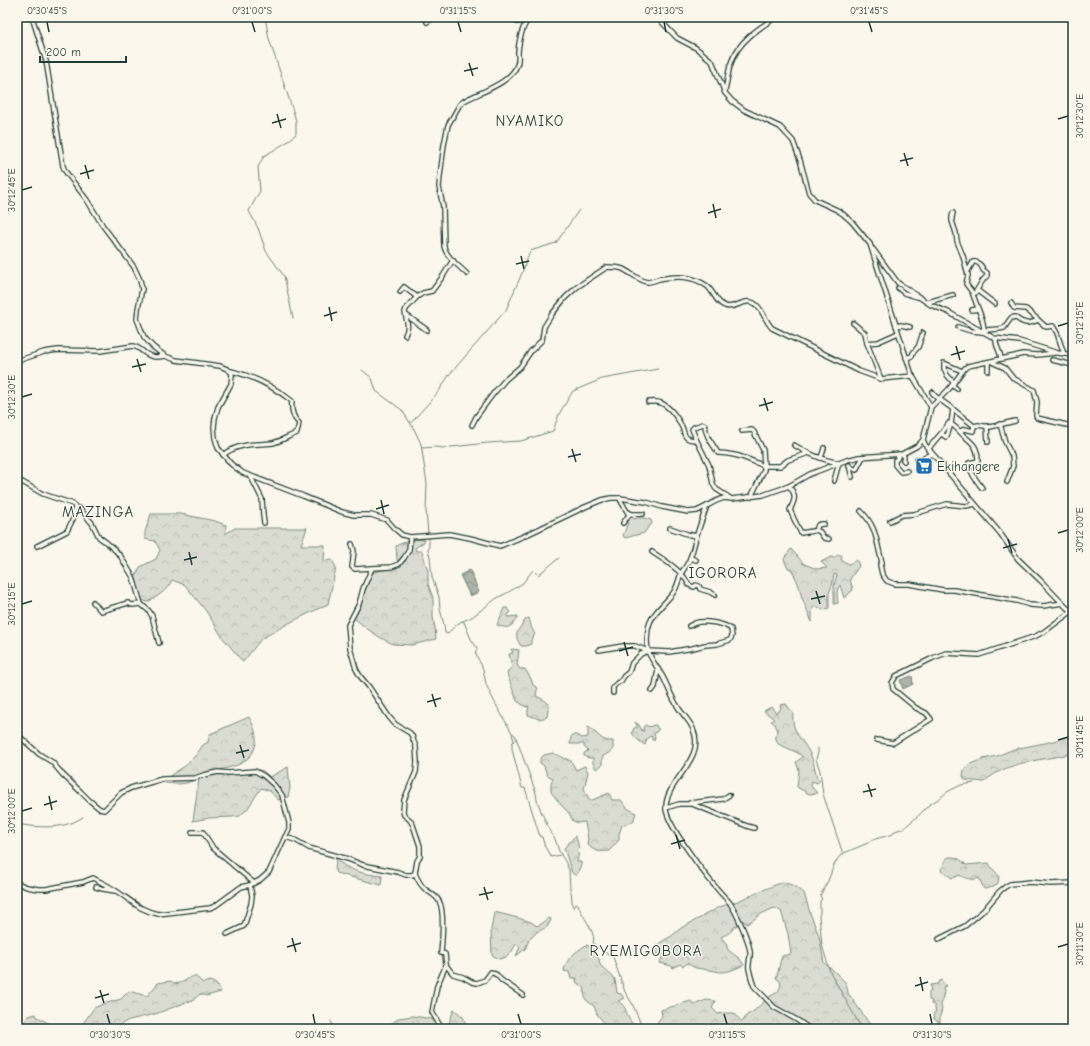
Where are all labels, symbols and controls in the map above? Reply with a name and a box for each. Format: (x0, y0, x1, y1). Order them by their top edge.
text: 0°30'45"S (27, 5, 68, 17)
text: 0°31'00"S (232, 5, 272, 17)
text: 0°31'15"S (439, 5, 477, 17)
text: 0°31'30"S (645, 5, 684, 17)
text: 0°31'45"S (850, 5, 889, 17)
scale bar (40, 38, 126, 64)
text: 200 m (46, 45, 81, 59)
text: 30°12'30"E (1074, 94, 1086, 138)
district label: NYAMIKO (496, 112, 565, 130)
text: 30°12'45"E (6, 168, 18, 212)
text: 30°12'15"E (1074, 302, 1086, 344)
text: 30°12'30"E (6, 375, 18, 419)
supermarket icon: Ekihangere (914, 456, 934, 476)
place label: Ekihangere (937, 459, 1000, 474)
district label: MAZINGA (62, 503, 134, 521)
text: 30°12'00"E (1074, 507, 1086, 553)
district label: IGORORA (688, 564, 758, 582)
text: 30°12'15"E (6, 583, 18, 625)
text: 30°11'45"E (1074, 716, 1086, 758)
text: 30°12'00"E (6, 788, 18, 834)
text: 30°11'30"E (1074, 922, 1086, 966)
district label: RYEMIGOBORA (590, 942, 702, 960)
text: 0°30'30"S (89, 1029, 131, 1041)
text: 0°30'45"S (295, 1029, 336, 1041)
text: 0°31'00"S (501, 1029, 541, 1041)
text: 0°31'15"S (708, 1029, 746, 1041)
text: 0°31'30"S (913, 1029, 952, 1041)

